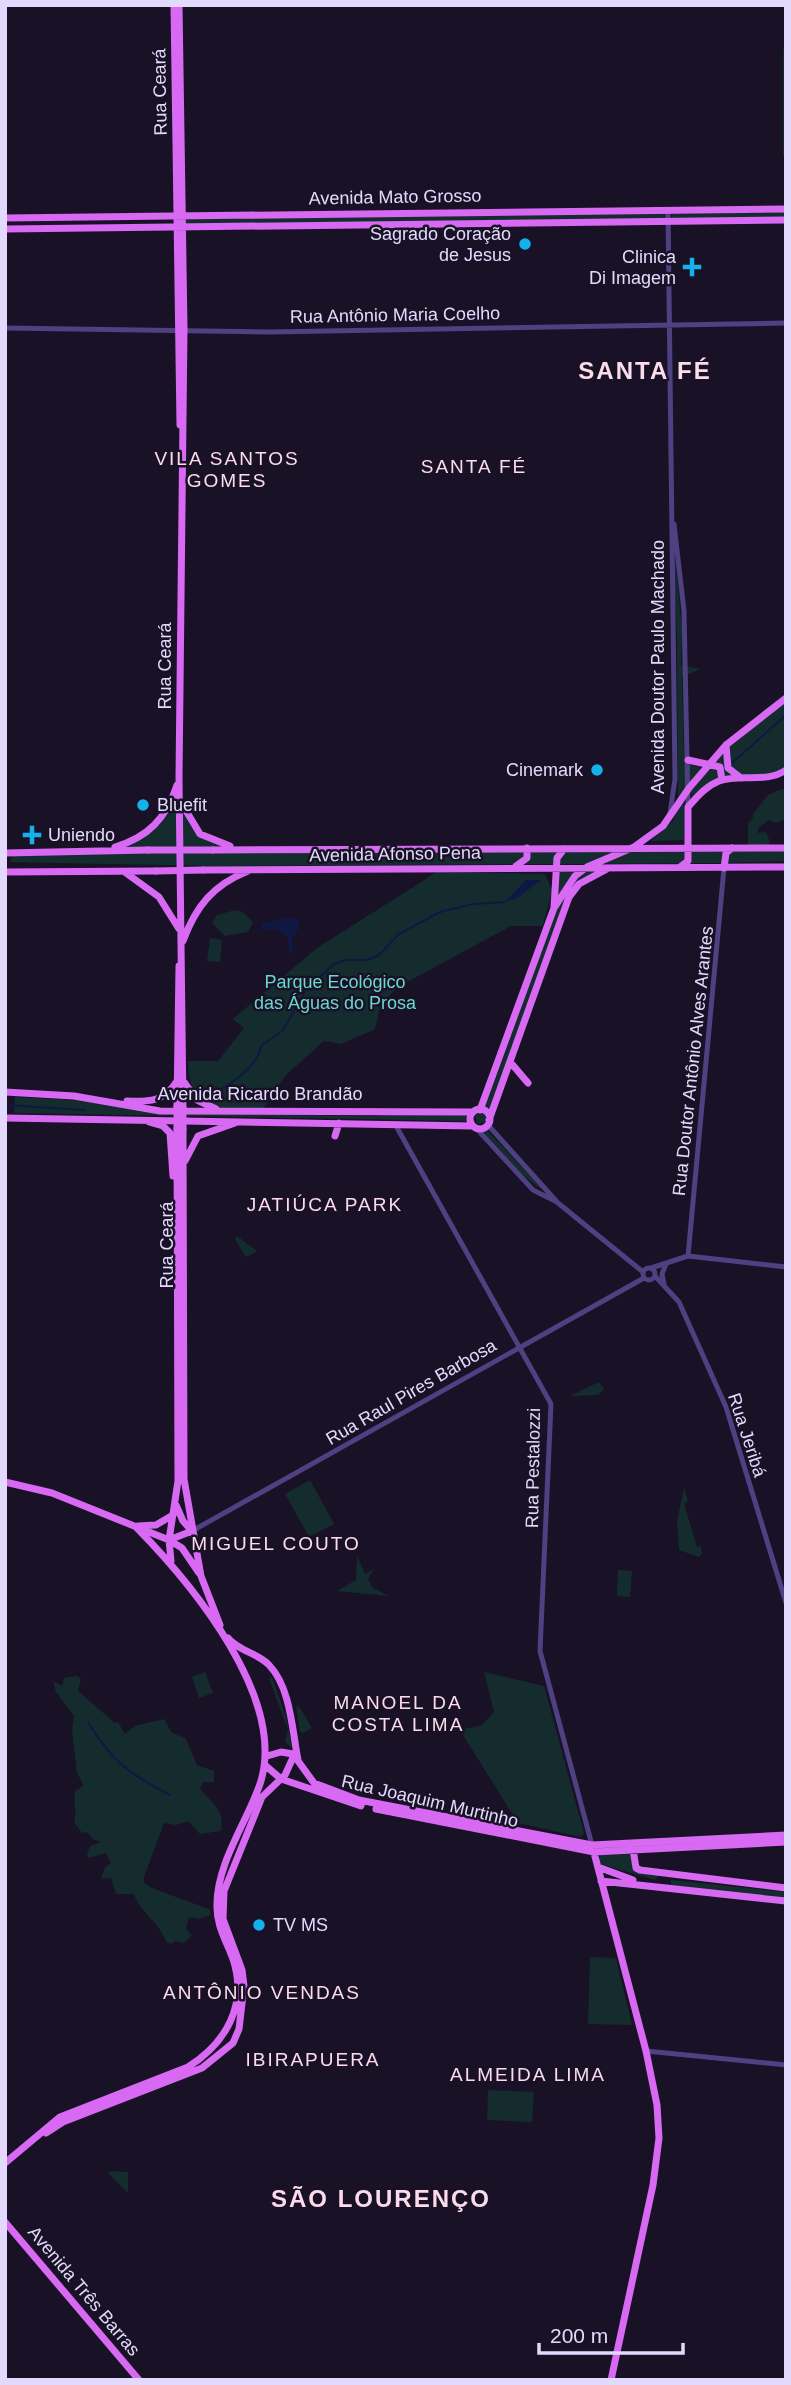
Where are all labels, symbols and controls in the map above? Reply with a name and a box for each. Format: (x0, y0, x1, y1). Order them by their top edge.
street label: Rua Ceará (149, 47, 171, 136)
street label: Avenida Mato Grosso (308, 185, 482, 209)
place label: Sagrado Coração de Jesus (370, 224, 511, 265)
marker: Sagrado Coração de Jesus (517, 236, 533, 252)
place label: Clinica Di Imagem (589, 247, 677, 288)
marker: Clinica Di Imagem (682, 257, 702, 277)
street label: Rua Antônio Maria Coelho (290, 303, 500, 327)
district label: SANTA FÉ (578, 357, 712, 384)
district label: VILA SANTOS GOMES (154, 448, 300, 491)
district label: SANTA FÉ (421, 456, 527, 477)
street label: Avenida Doutor Paulo Machado (648, 540, 668, 794)
street label: Rua Ceará (155, 621, 175, 710)
place label: Cinemark (506, 760, 584, 780)
marker: Cinemark (589, 762, 605, 778)
place label: Bluefit (157, 795, 207, 815)
marker: Bluefit (135, 797, 151, 813)
marker: Uniendo (22, 825, 42, 845)
place label: Uniendo (48, 825, 115, 845)
street label: Avenida Afonso Pena (309, 842, 482, 865)
street label: Rua Doutor Antônio Alves Arantes (669, 925, 717, 1197)
park label: Parque Ecológico das Águas do Prosa (254, 972, 417, 1013)
street label: Avenida Ricardo Brandão (158, 1084, 362, 1104)
district label: JATIÚCA PARK (247, 1194, 403, 1215)
street label: Rua Ceará (157, 1200, 177, 1289)
street label: Rua Raul Pires Barbosa (322, 1335, 500, 1449)
street label: Rua Jeribá (724, 1391, 770, 1480)
street label: Rua Pestalozzi (522, 1408, 544, 1528)
district label: MIGUEL COUTO (191, 1533, 361, 1554)
district label: MANOEL DA COSTA LIMA (332, 1692, 464, 1735)
street label: Rua Joaquim Murtinho (340, 1771, 520, 1831)
place label: TV MS (273, 1915, 328, 1935)
marker: TV MS (251, 1917, 267, 1933)
district label: ANTÔNIO VENDAS (163, 1982, 361, 2003)
district label: IBIRAPUERA (245, 2049, 381, 2070)
district label: ALMEIDA LIMA (450, 2064, 606, 2085)
district label: SÃO LOURENÇO (271, 2185, 491, 2212)
street label: Avenida Três Barras (24, 2222, 144, 2360)
scale bar (539, 2312, 682, 2356)
text: 200 m (550, 2324, 608, 2347)

